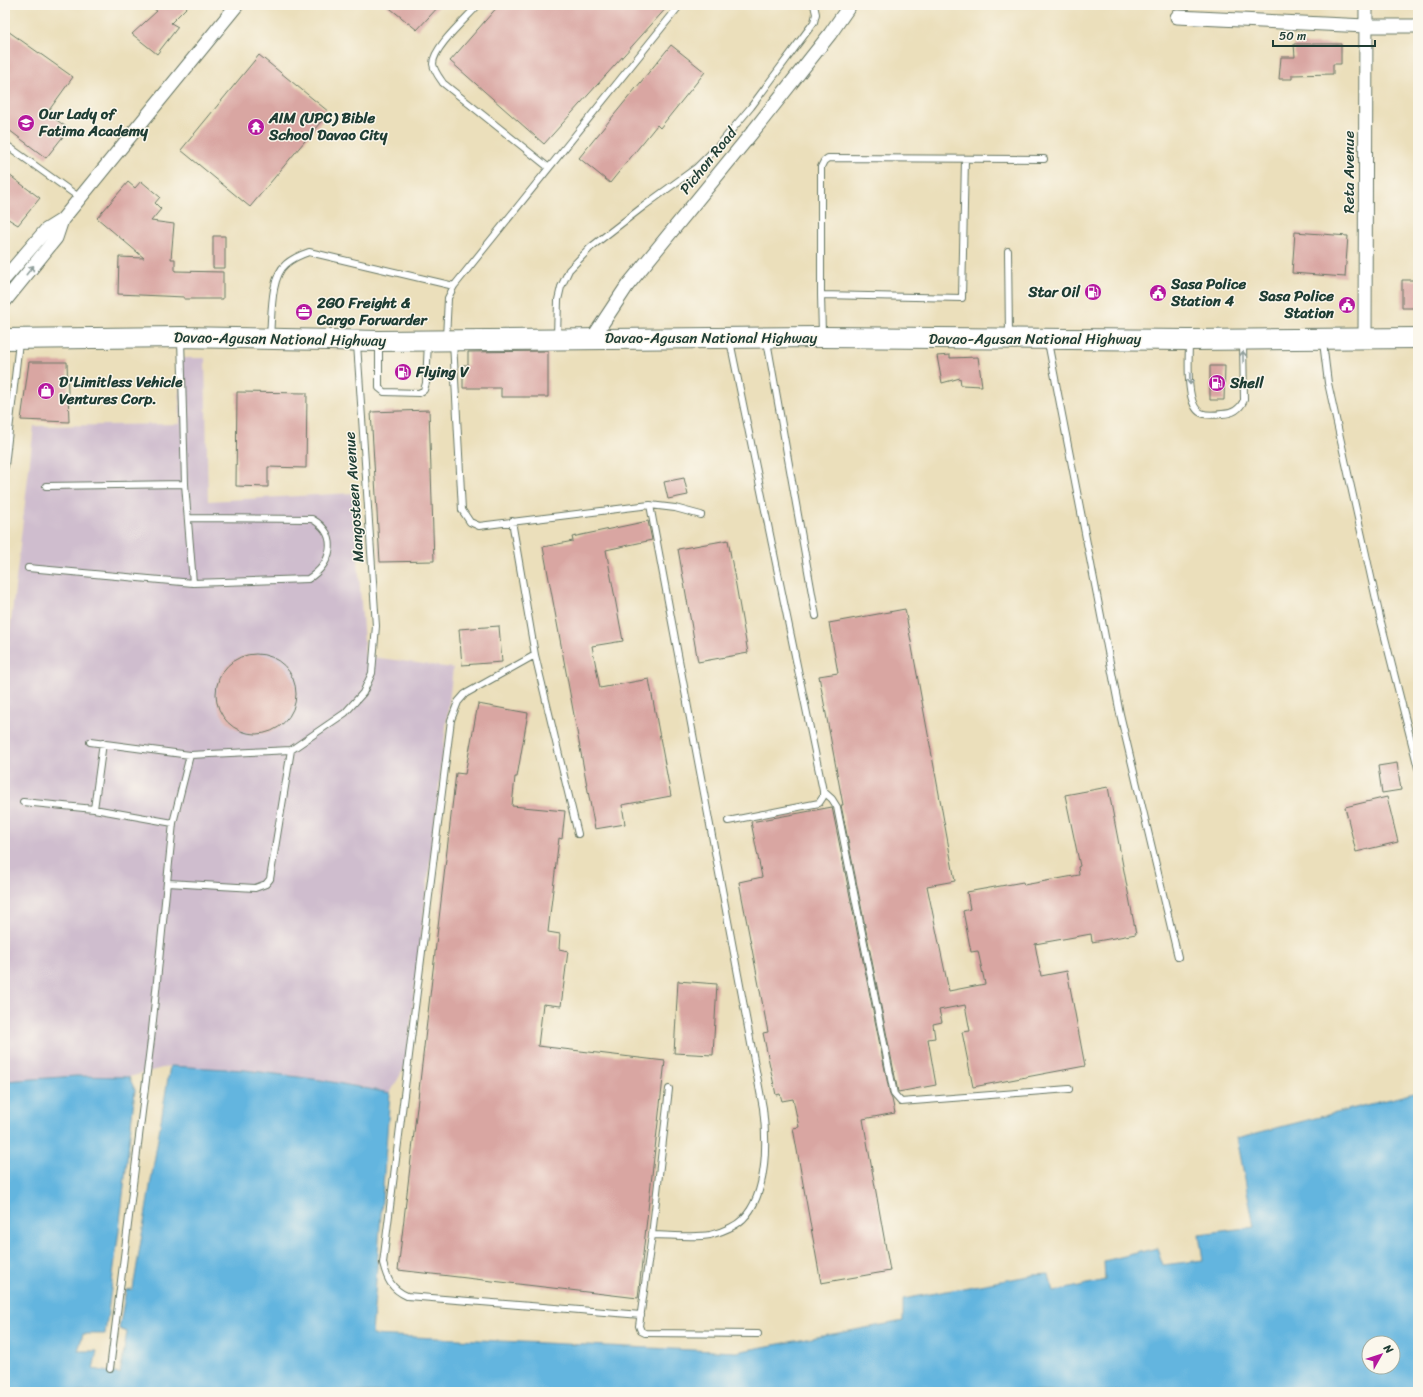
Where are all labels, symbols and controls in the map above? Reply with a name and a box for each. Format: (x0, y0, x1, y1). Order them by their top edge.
scale bar (1273, 22, 1375, 48)
text: 50 m (1279, 25, 1306, 47)
place label: Our Lady of Fatima Academy (38, 101, 148, 144)
place label: AIM (UPC) Bible School Davao City (268, 105, 388, 148)
school or university icon: Our Lady of Fatima Academy (16, 113, 36, 133)
temple icon: AIM (UPC) Bible School Davao City (246, 117, 266, 137)
street label: Pichon Road (673, 121, 744, 200)
street label: Reta Avenue (1336, 130, 1362, 213)
one-way arrow (25, 265, 34, 276)
place label: Sasa Police Station 4 (1170, 271, 1246, 314)
place label: Star Oil (1027, 279, 1081, 305)
fuel station icon: Star Oil (1083, 282, 1103, 302)
public building icon: Sasa Police Station 4 (1148, 283, 1168, 303)
place label: Sasa Police Station (1258, 283, 1335, 326)
place label: 2GO Freight & Cargo Forwarder (316, 290, 429, 333)
public building icon: Sasa Police Station (1337, 295, 1357, 315)
office icon: 2GO Freight & Cargo Forwarder (294, 302, 314, 322)
street label: Davao-Agusan National Highway (174, 324, 387, 354)
street label: Davao-Agusan National Highway (605, 325, 817, 351)
street label: Davao-Agusan National Highway (929, 326, 1141, 352)
one-way arrow (1239, 351, 1247, 364)
place label: Flying V (415, 359, 470, 385)
fuel station icon: Flying V (393, 362, 413, 382)
place label: D'Limitless Vehicle Ventures Corp. (59, 369, 183, 412)
place label: Shell (1229, 370, 1264, 396)
one-way arrow (1186, 372, 1194, 385)
fuel station icon: Shell (1207, 373, 1227, 393)
shop icon: D'Limitless Vehicle Ventures Corp. (36, 381, 56, 401)
street label: Mangosteen Avenue (336, 430, 372, 563)
north arrow (1361, 1335, 1401, 1375)
text: N (1378, 1339, 1398, 1358)

